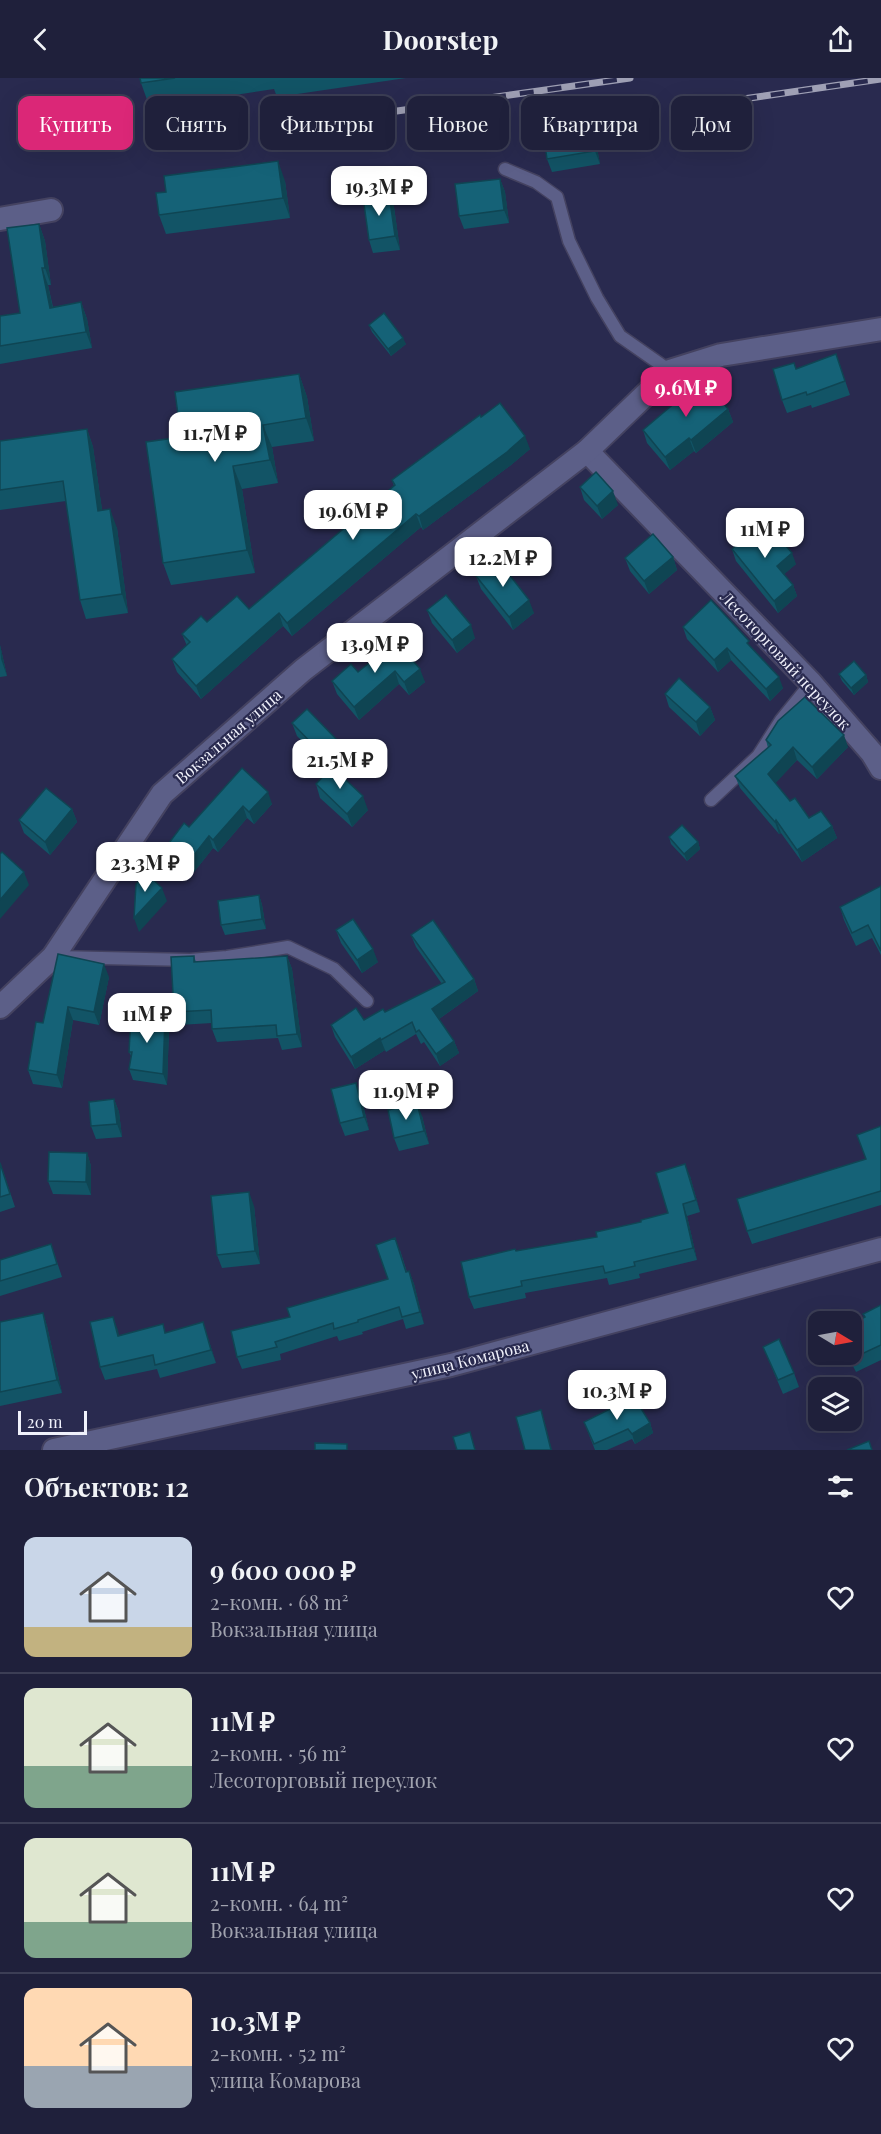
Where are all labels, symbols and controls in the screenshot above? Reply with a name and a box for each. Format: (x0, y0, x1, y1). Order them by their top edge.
text: Doorstep (383, 21, 498, 57)
icon: back (24, 23, 57, 56)
icon: share (824, 23, 857, 56)
chip: Купить (18, 96, 133, 150)
chip: Снять (145, 96, 248, 150)
chip: Фильтры (260, 96, 395, 150)
chip: Новое (407, 96, 509, 150)
chip: Квартира (521, 96, 659, 150)
chip: Дом (671, 96, 752, 150)
pin: 19.3M ₽ (324, 166, 434, 217)
text: 19.3M ₽ (345, 172, 413, 199)
pin: 9.6M ₽ (637, 367, 735, 418)
text: 9.6M ₽ (655, 373, 717, 400)
pin: 11.7M ₽ (160, 412, 270, 463)
text: 11.7M ₽ (183, 418, 247, 445)
pin: 19.6M ₽ (298, 490, 408, 541)
text: 19.6M ₽ (318, 496, 388, 523)
pin: 11M ₽ (723, 508, 807, 559)
text: 11M ₽ (740, 514, 790, 541)
pin: 12.2M ₽ (448, 537, 558, 588)
text: 12.2M ₽ (469, 543, 537, 570)
street label: Лесоторговый переулок (716, 586, 856, 734)
pin: 13.9M ₽ (320, 623, 430, 674)
text: 13.9M ₽ (341, 629, 409, 656)
street label: Вокзальная улица (170, 684, 286, 788)
pin: 21.5M ₽ (285, 739, 395, 790)
text: 21.5M ₽ (306, 745, 374, 772)
pin: 23.3M ₽ (90, 842, 200, 893)
text: 23.3M ₽ (110, 848, 180, 875)
pin: 11M ₽ (105, 993, 189, 1044)
text: 11M ₽ (122, 999, 172, 1026)
pin: 11.9M ₽ (351, 1070, 461, 1121)
text: 11.9M ₽ (373, 1076, 439, 1103)
north arrow (808, 1311, 862, 1365)
map controls (808, 1311, 862, 1431)
street label: улица Комарова (408, 1334, 531, 1384)
pin: 10.3M ₽ (562, 1370, 672, 1421)
text: 10.3M ₽ (582, 1376, 652, 1403)
button: layers (808, 1377, 862, 1431)
scale bar (18, 1408, 87, 1436)
text: 20 m (27, 1411, 62, 1432)
text: Объектов: 12 (24, 1469, 189, 1504)
icon: filters (824, 1470, 857, 1503)
text: 9 600 000 ₽ (210, 1552, 356, 1587)
icon: home (72, 1561, 144, 1633)
icon: heart (824, 1581, 857, 1614)
text: 2-комн. · 68 m² (210, 1588, 349, 1615)
text: Вокзальная улица (210, 1615, 378, 1642)
text: 11M ₽ (210, 1703, 275, 1738)
icon: home (72, 1712, 144, 1784)
icon: heart (824, 1732, 857, 1765)
text: 2-комн. · 56 m² (210, 1739, 347, 1766)
text: Лесоторговый переулок (210, 1766, 437, 1793)
text: 11M ₽ (210, 1853, 275, 1888)
icon: home (72, 1862, 144, 1934)
icon: heart (824, 1882, 857, 1915)
text: 2-комн. · 64 m² (210, 1889, 348, 1916)
text: Вокзальная улица (210, 1916, 378, 1943)
text: 10.3M ₽ (210, 2003, 301, 2038)
icon: home (72, 2012, 144, 2084)
icon: heart (824, 2032, 857, 2065)
text: 2-комн. · 52 m² (210, 2039, 346, 2066)
text: улица Комарова (210, 2066, 361, 2093)

